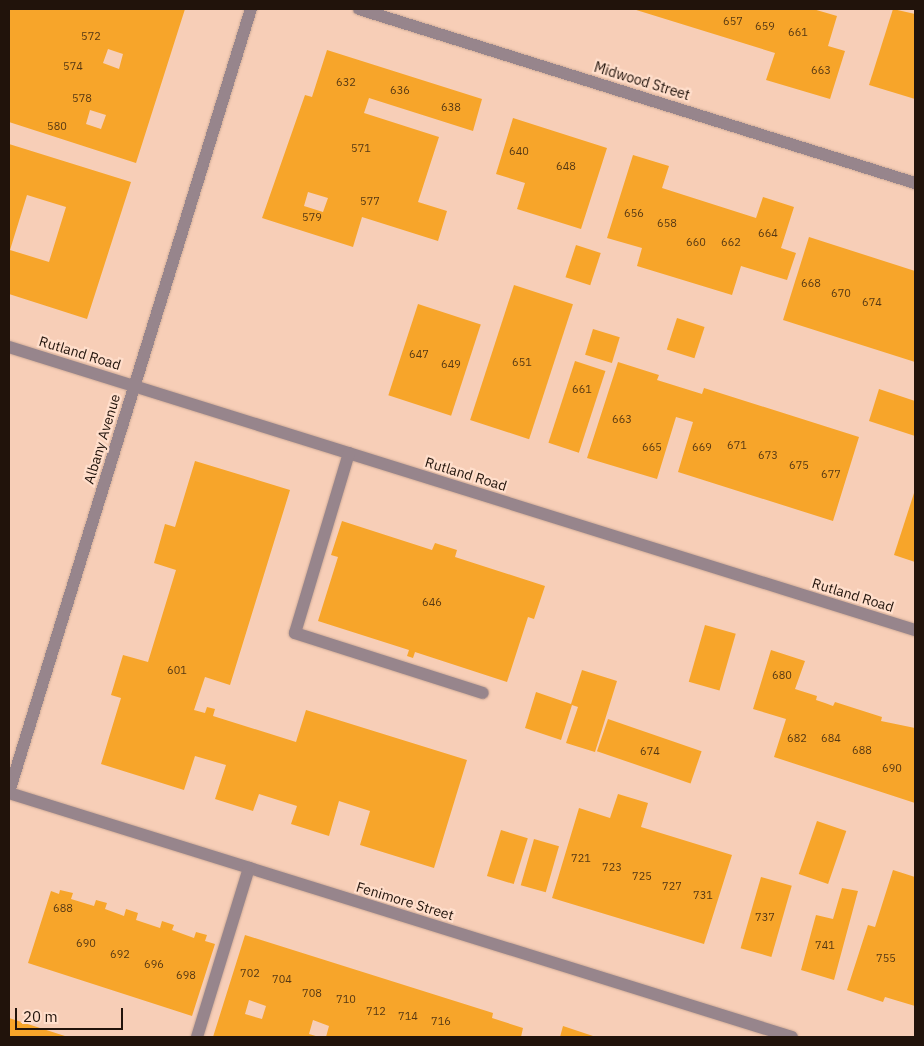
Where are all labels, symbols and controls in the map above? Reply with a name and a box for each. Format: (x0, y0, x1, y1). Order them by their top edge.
house number: 657 (723, 14, 743, 28)
house number: 659 (755, 19, 775, 33)
house number: 661 (788, 25, 808, 39)
house number: 572 (81, 29, 101, 43)
street label: Midwood Street (592, 58, 692, 104)
house number: 574 (63, 59, 83, 73)
house number: 663 (811, 63, 831, 77)
house number: 632 (336, 75, 356, 89)
house number: 636 (390, 83, 410, 97)
house number: 578 (72, 91, 92, 105)
house number: 638 (441, 100, 461, 114)
house number: 580 (47, 119, 67, 133)
house number: 571 (351, 141, 371, 155)
house number: 640 (509, 144, 529, 158)
house number: 648 (556, 159, 576, 173)
house number: 577 (360, 194, 380, 208)
house number: 656 (624, 206, 644, 220)
house number: 579 (302, 210, 322, 224)
house number: 658 (657, 216, 677, 230)
house number: 664 (758, 226, 778, 240)
house number: 660 (686, 235, 706, 249)
house number: 662 (721, 235, 741, 249)
house number: 668 (801, 276, 821, 290)
house number: 670 (831, 286, 851, 300)
house number: 674 (862, 295, 882, 309)
street label: Rutland Road (37, 333, 123, 373)
house number: 647 (409, 347, 429, 361)
house number: 651 (512, 355, 532, 369)
house number: 649 (441, 357, 461, 371)
house number: 661 (572, 382, 592, 396)
street label: Albany Avenue (80, 392, 124, 486)
house number: 663 (612, 412, 632, 426)
house number: 671 (727, 438, 747, 452)
house number: 665 (642, 440, 662, 454)
house number: 669 (692, 440, 712, 454)
house number: 673 (758, 448, 778, 462)
street label: Rutland Road (423, 454, 509, 494)
house number: 675 (789, 458, 809, 472)
house number: 677 (821, 467, 841, 481)
street label: Rutland Road (810, 575, 896, 615)
house number: 646 (422, 595, 442, 609)
house number: 601 (167, 663, 187, 677)
house number: 680 (772, 668, 792, 682)
house number: 682 (787, 731, 807, 745)
house number: 684 (821, 731, 841, 745)
house number: 688 (852, 743, 872, 757)
house number: 674 (640, 744, 660, 758)
house number: 690 (882, 761, 902, 775)
house number: 721 (571, 851, 591, 865)
house number: 723 (602, 860, 622, 874)
house number: 725 (632, 869, 652, 883)
street label: Fenimore Street (354, 878, 456, 924)
house number: 727 (662, 879, 682, 893)
house number: 731 (693, 888, 713, 902)
house number: 688 (53, 901, 73, 915)
house number: 737 (755, 910, 775, 924)
house number: 690 (76, 936, 96, 950)
house number: 741 (815, 938, 835, 952)
house number: 692 (110, 947, 130, 961)
house number: 755 (876, 951, 896, 965)
house number: 696 (144, 957, 164, 971)
house number: 702 (240, 966, 260, 980)
house number: 698 (176, 968, 196, 982)
house number: 704 (272, 972, 292, 986)
house number: 708 (302, 986, 322, 1000)
house number: 710 (336, 992, 356, 1006)
scale bar (18, 998, 125, 1030)
house number: 712 (366, 1004, 386, 1018)
text: 20 m (23, 1007, 58, 1026)
house number: 714 (398, 1009, 418, 1023)
house number: 716 (431, 1014, 451, 1028)

